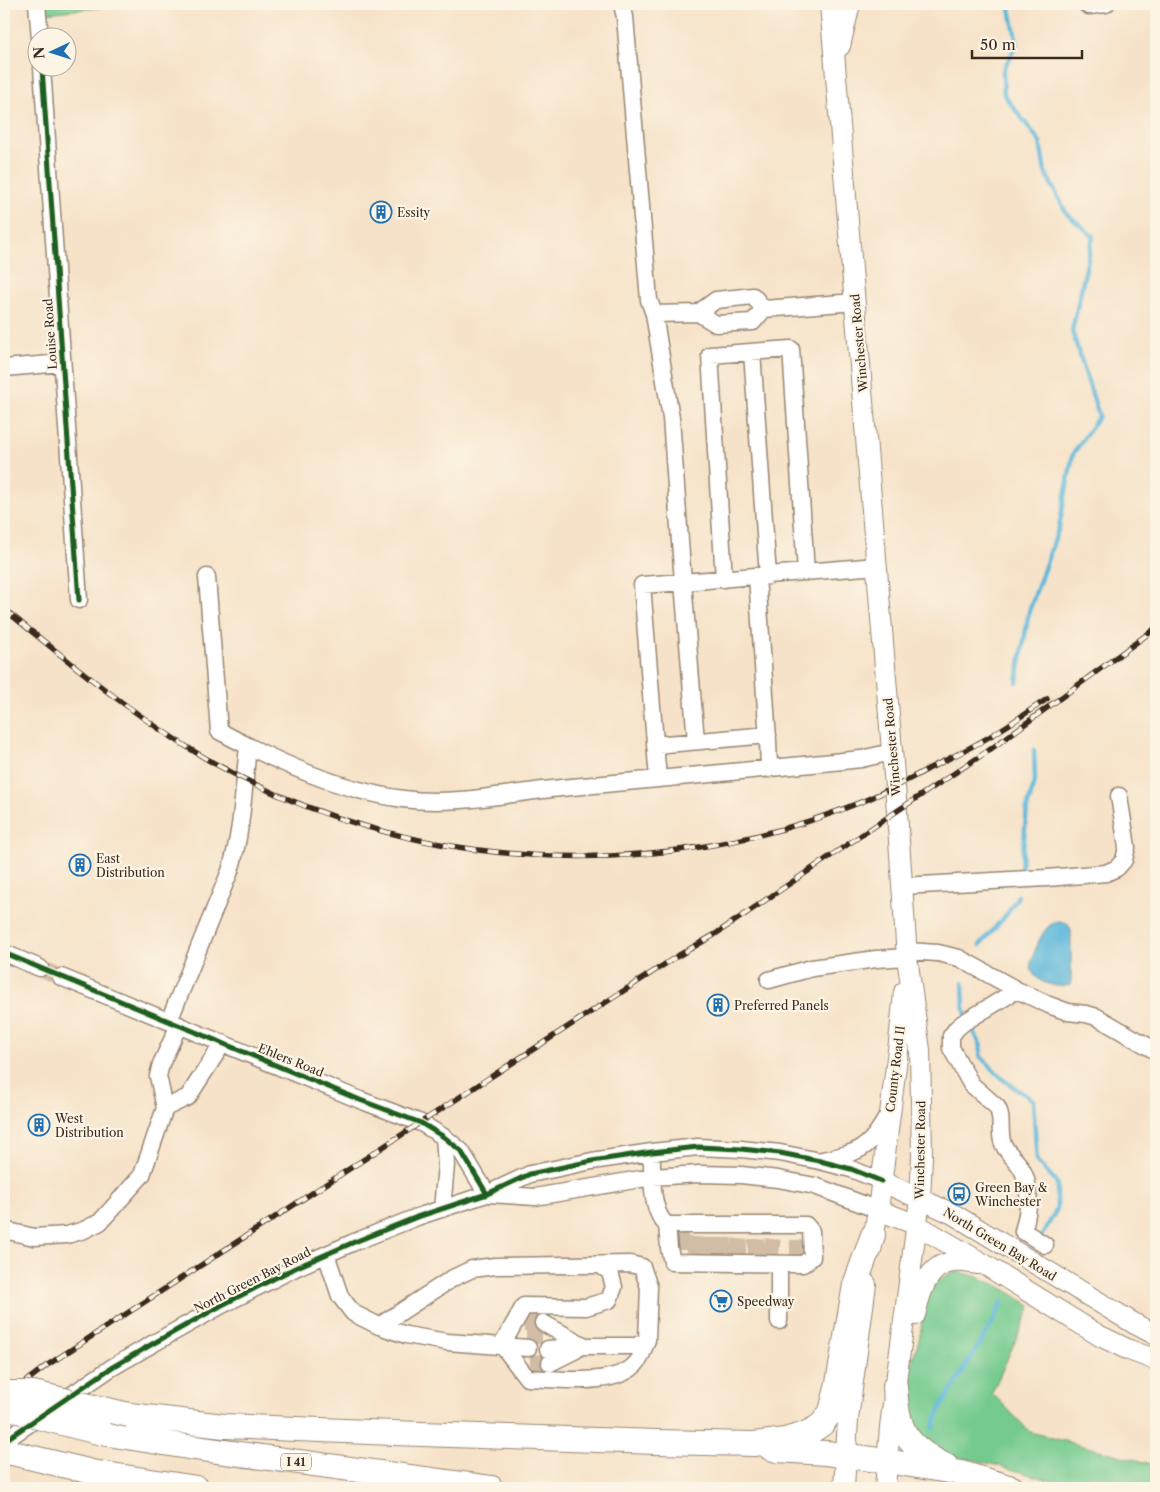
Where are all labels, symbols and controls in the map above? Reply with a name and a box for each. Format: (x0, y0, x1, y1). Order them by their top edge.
north arrow (28, 28, 78, 78)
scale bar (972, 28, 1082, 60)
text: 50 m (980, 35, 1016, 54)
text: N (30, 46, 48, 60)
building icon: Essity (369, 200, 393, 224)
place label: Essity (397, 205, 431, 220)
street label: Winchester Road (847, 293, 871, 394)
street label: Louise Road (40, 297, 60, 370)
street label: Winchester Road (880, 697, 904, 798)
place label: East Distribution (96, 851, 165, 880)
building icon: East Distribution (68, 853, 92, 877)
building icon: Preferred Panels (706, 993, 730, 1017)
place label: Preferred Panels (734, 998, 829, 1013)
street label: County Road II (882, 1025, 908, 1113)
street label: Ehlers Road (256, 1040, 327, 1080)
street label: Winchester Road (912, 1100, 928, 1200)
place label: West Distribution (54, 1111, 124, 1140)
building icon: West Distribution (27, 1113, 51, 1137)
place label: Green Bay & Winchester (974, 1180, 1048, 1209)
bus stop icon: Green Bay & Winchester (947, 1182, 971, 1206)
street label: North Green Bay Road (941, 1204, 1060, 1284)
street label: North Green Bay Road (191, 1244, 314, 1316)
supermarket icon: Speedway (709, 1289, 733, 1313)
place label: Speedway (737, 1294, 795, 1309)
road number: I 41 (281, 1454, 311, 1470)

